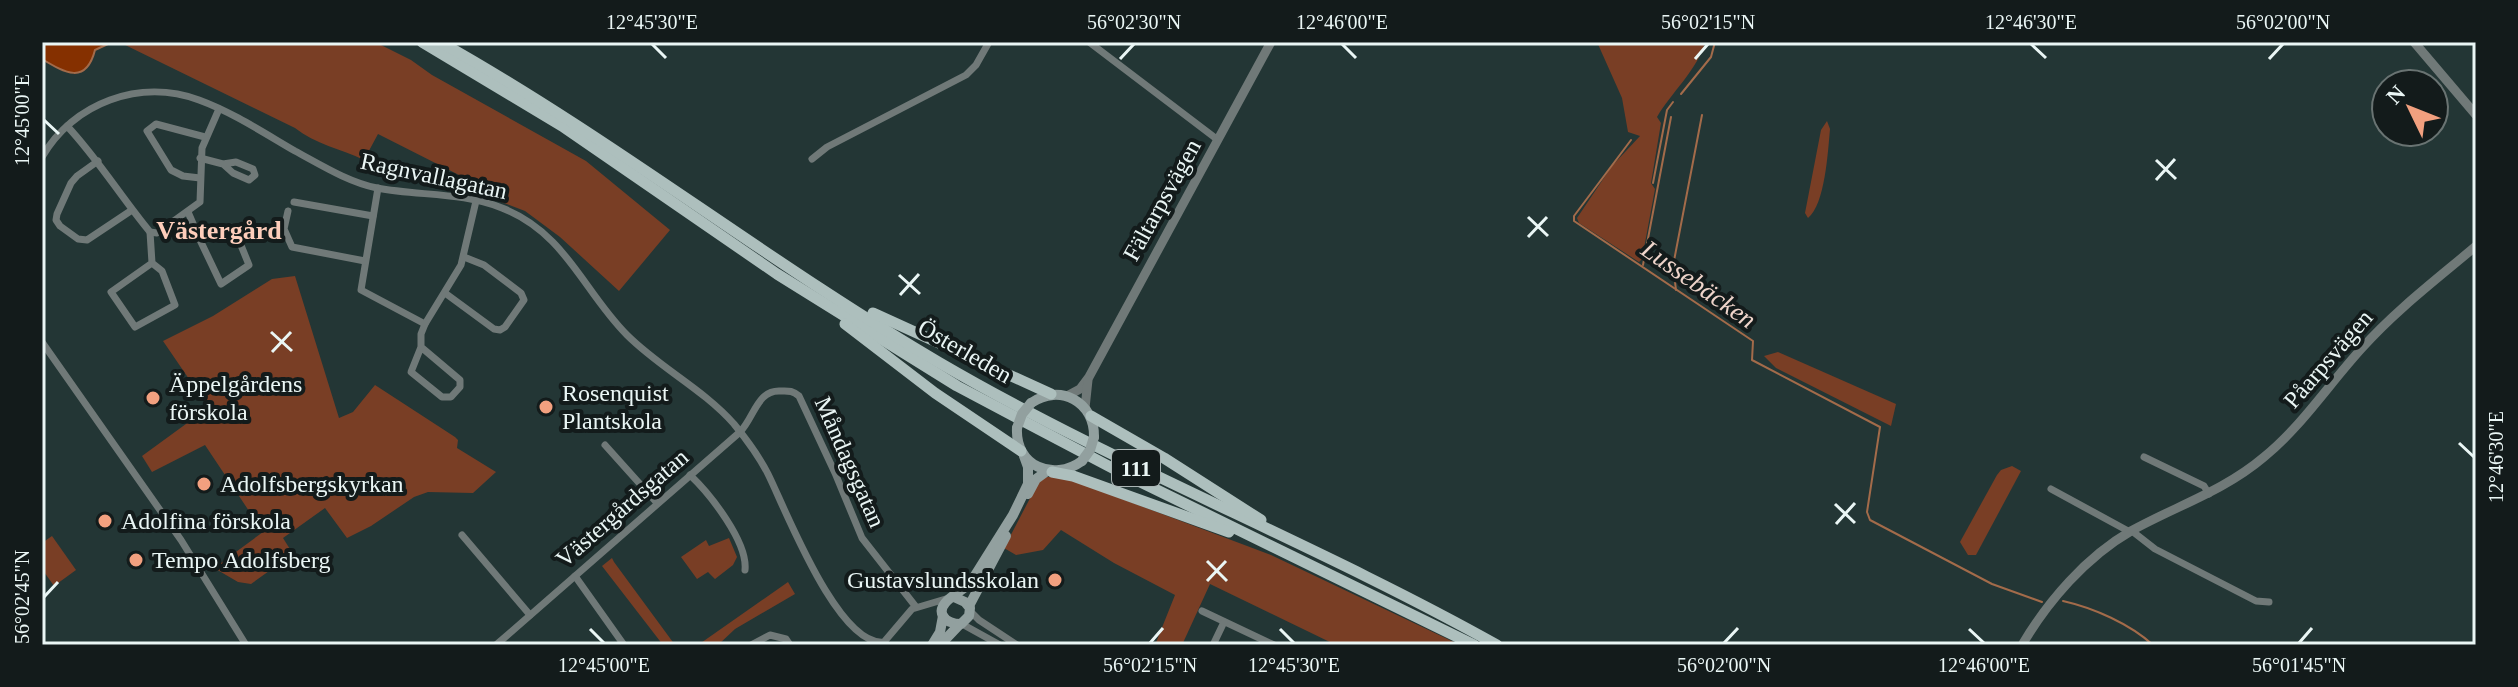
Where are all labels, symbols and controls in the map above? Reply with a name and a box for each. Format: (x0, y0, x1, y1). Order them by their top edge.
text: 12°45'30"E (606, 11, 698, 33)
text: 56°02'30"N (1087, 11, 1181, 33)
text: 12°46'00"E (1296, 11, 1388, 33)
text: 56°02'15"N (1661, 11, 1755, 33)
text: 12°46'30"E (1985, 11, 2077, 33)
text: 56°02'00"N (2236, 11, 2330, 33)
north arrow (2370, 68, 2450, 148)
text: 12°45'00"E (11, 74, 33, 166)
text: N (2381, 80, 2410, 109)
street label: Fältarpsvägen (1118, 135, 1206, 265)
street label: Ragnvallagatan (358, 148, 510, 204)
district label: Västergård (156, 216, 282, 245)
water label: Lussebäcken (1635, 234, 1761, 334)
street label: Påarpsvägen (2278, 305, 2378, 413)
street label: Österleden (913, 314, 1017, 388)
place label: Äppelgårdens förskola (169, 371, 302, 425)
place label: Rosenquist Plantskola (562, 380, 669, 434)
marker: Äppelgårdens förskola (144, 389, 162, 407)
street label: Måndagsgatan (810, 393, 890, 531)
marker: Rosenquist Plantskola (537, 398, 555, 416)
text: 12°46'30"E (2485, 411, 2507, 503)
street label: Västergårdsgatan (551, 444, 693, 572)
road number: 111 (1112, 450, 1160, 486)
place label: Adolfsbergskyrkan (220, 471, 404, 497)
marker: Adolfsbergskyrkan (195, 475, 213, 493)
place label: Adolfina förskola (121, 508, 291, 534)
marker: Adolfina förskola (96, 512, 114, 530)
place label: Tempo Adolfsberg (152, 547, 331, 573)
text: 56°02'45"N (11, 550, 33, 644)
marker: Tempo Adolfsberg (127, 551, 145, 569)
place label: Gustavslundsskolan (847, 567, 1039, 593)
marker: Gustavslundsskolan (1046, 571, 1064, 589)
text: 12°45'00"E (558, 654, 650, 676)
text: 56°02'15"N (1103, 654, 1197, 676)
text: 12°45'30"E (1248, 654, 1340, 676)
text: 56°02'00"N (1677, 654, 1771, 676)
text: 12°46'00"E (1938, 654, 2030, 676)
text: 56°01'45"N (2252, 654, 2346, 676)

